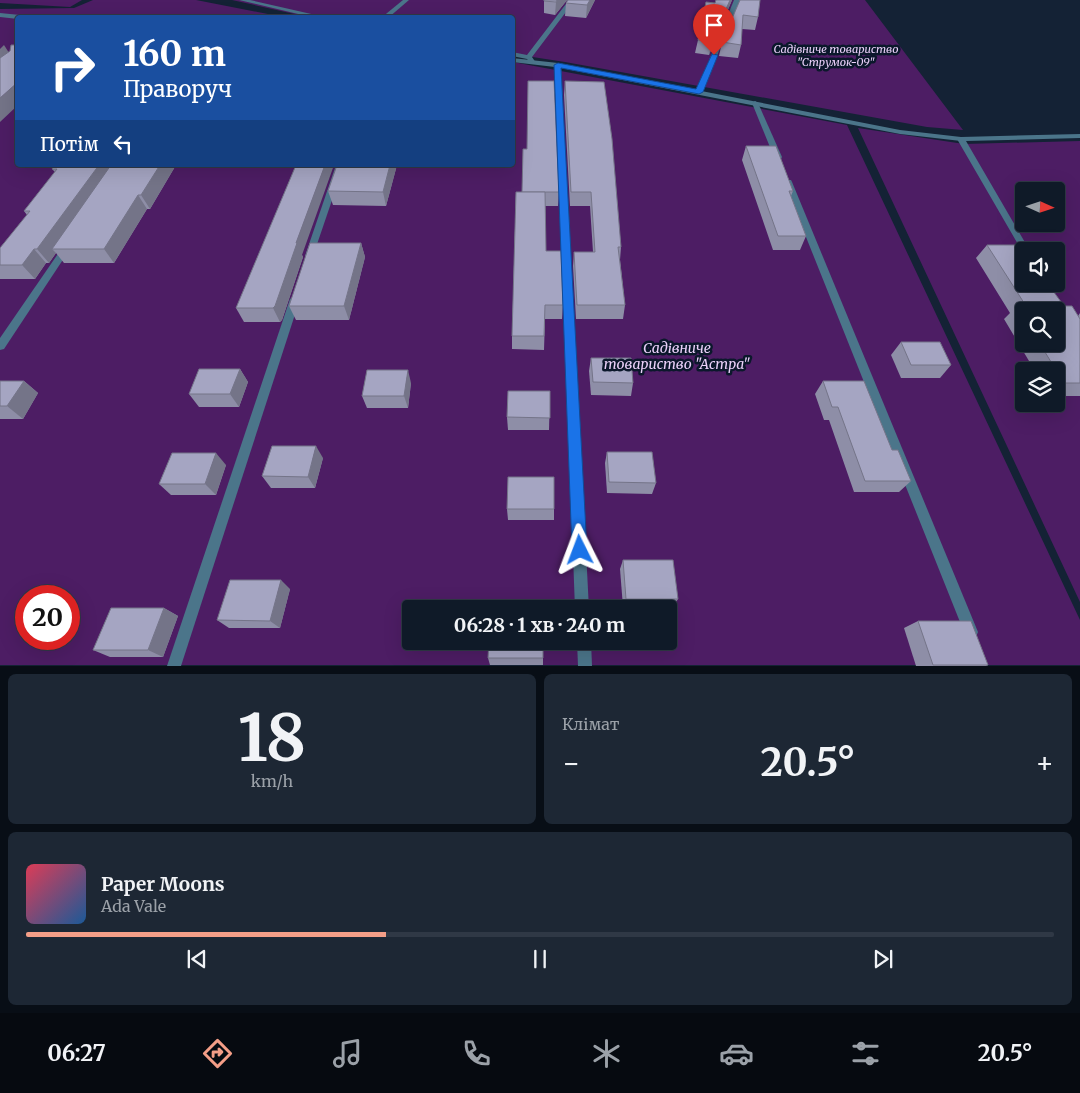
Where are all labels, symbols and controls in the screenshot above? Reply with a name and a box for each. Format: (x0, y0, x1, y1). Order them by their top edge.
pin (693, 4, 735, 55)
icon: arrive (700, 11, 728, 39)
text: 160 m (123, 32, 226, 76)
icon: right (40, 35, 105, 100)
park label: Садівниче товариство "Струмок-09" (774, 42, 898, 69)
text: Праворуч (123, 75, 232, 103)
icon: left (109, 130, 137, 158)
text: Потім (40, 132, 99, 156)
north arrow (1015, 182, 1065, 232)
map controls (1015, 182, 1065, 412)
button: sound (1015, 242, 1065, 292)
button: search (1015, 302, 1065, 352)
park label: Садівниче товариство "Астра" (604, 339, 750, 373)
button: layers (1015, 362, 1065, 412)
position arrow (553, 523, 605, 575)
speed limit sign: 20 (15, 585, 80, 650)
text: 06:28 · 1 хв · 240 m (454, 613, 625, 637)
text: 18 (238, 697, 306, 779)
text: Клімат (562, 714, 619, 734)
text: 20.5° (761, 739, 855, 786)
text: − (562, 745, 581, 781)
text: + (1035, 745, 1054, 781)
text: km/h (251, 771, 293, 791)
text: Paper Moons (101, 872, 225, 896)
text: Ada Vale (101, 896, 166, 916)
icon: previous (183, 945, 211, 973)
icon: pause (526, 945, 554, 973)
icon: next (869, 945, 897, 973)
icon: directions (200, 1036, 235, 1071)
icon: music (330, 1036, 365, 1071)
icon: phone (459, 1036, 494, 1071)
icon: climate (589, 1036, 624, 1071)
icon: car (719, 1036, 754, 1071)
icon: filters (848, 1036, 883, 1071)
text: 06:27 (47, 1039, 106, 1067)
text: 20.5° (978, 1039, 1033, 1067)

